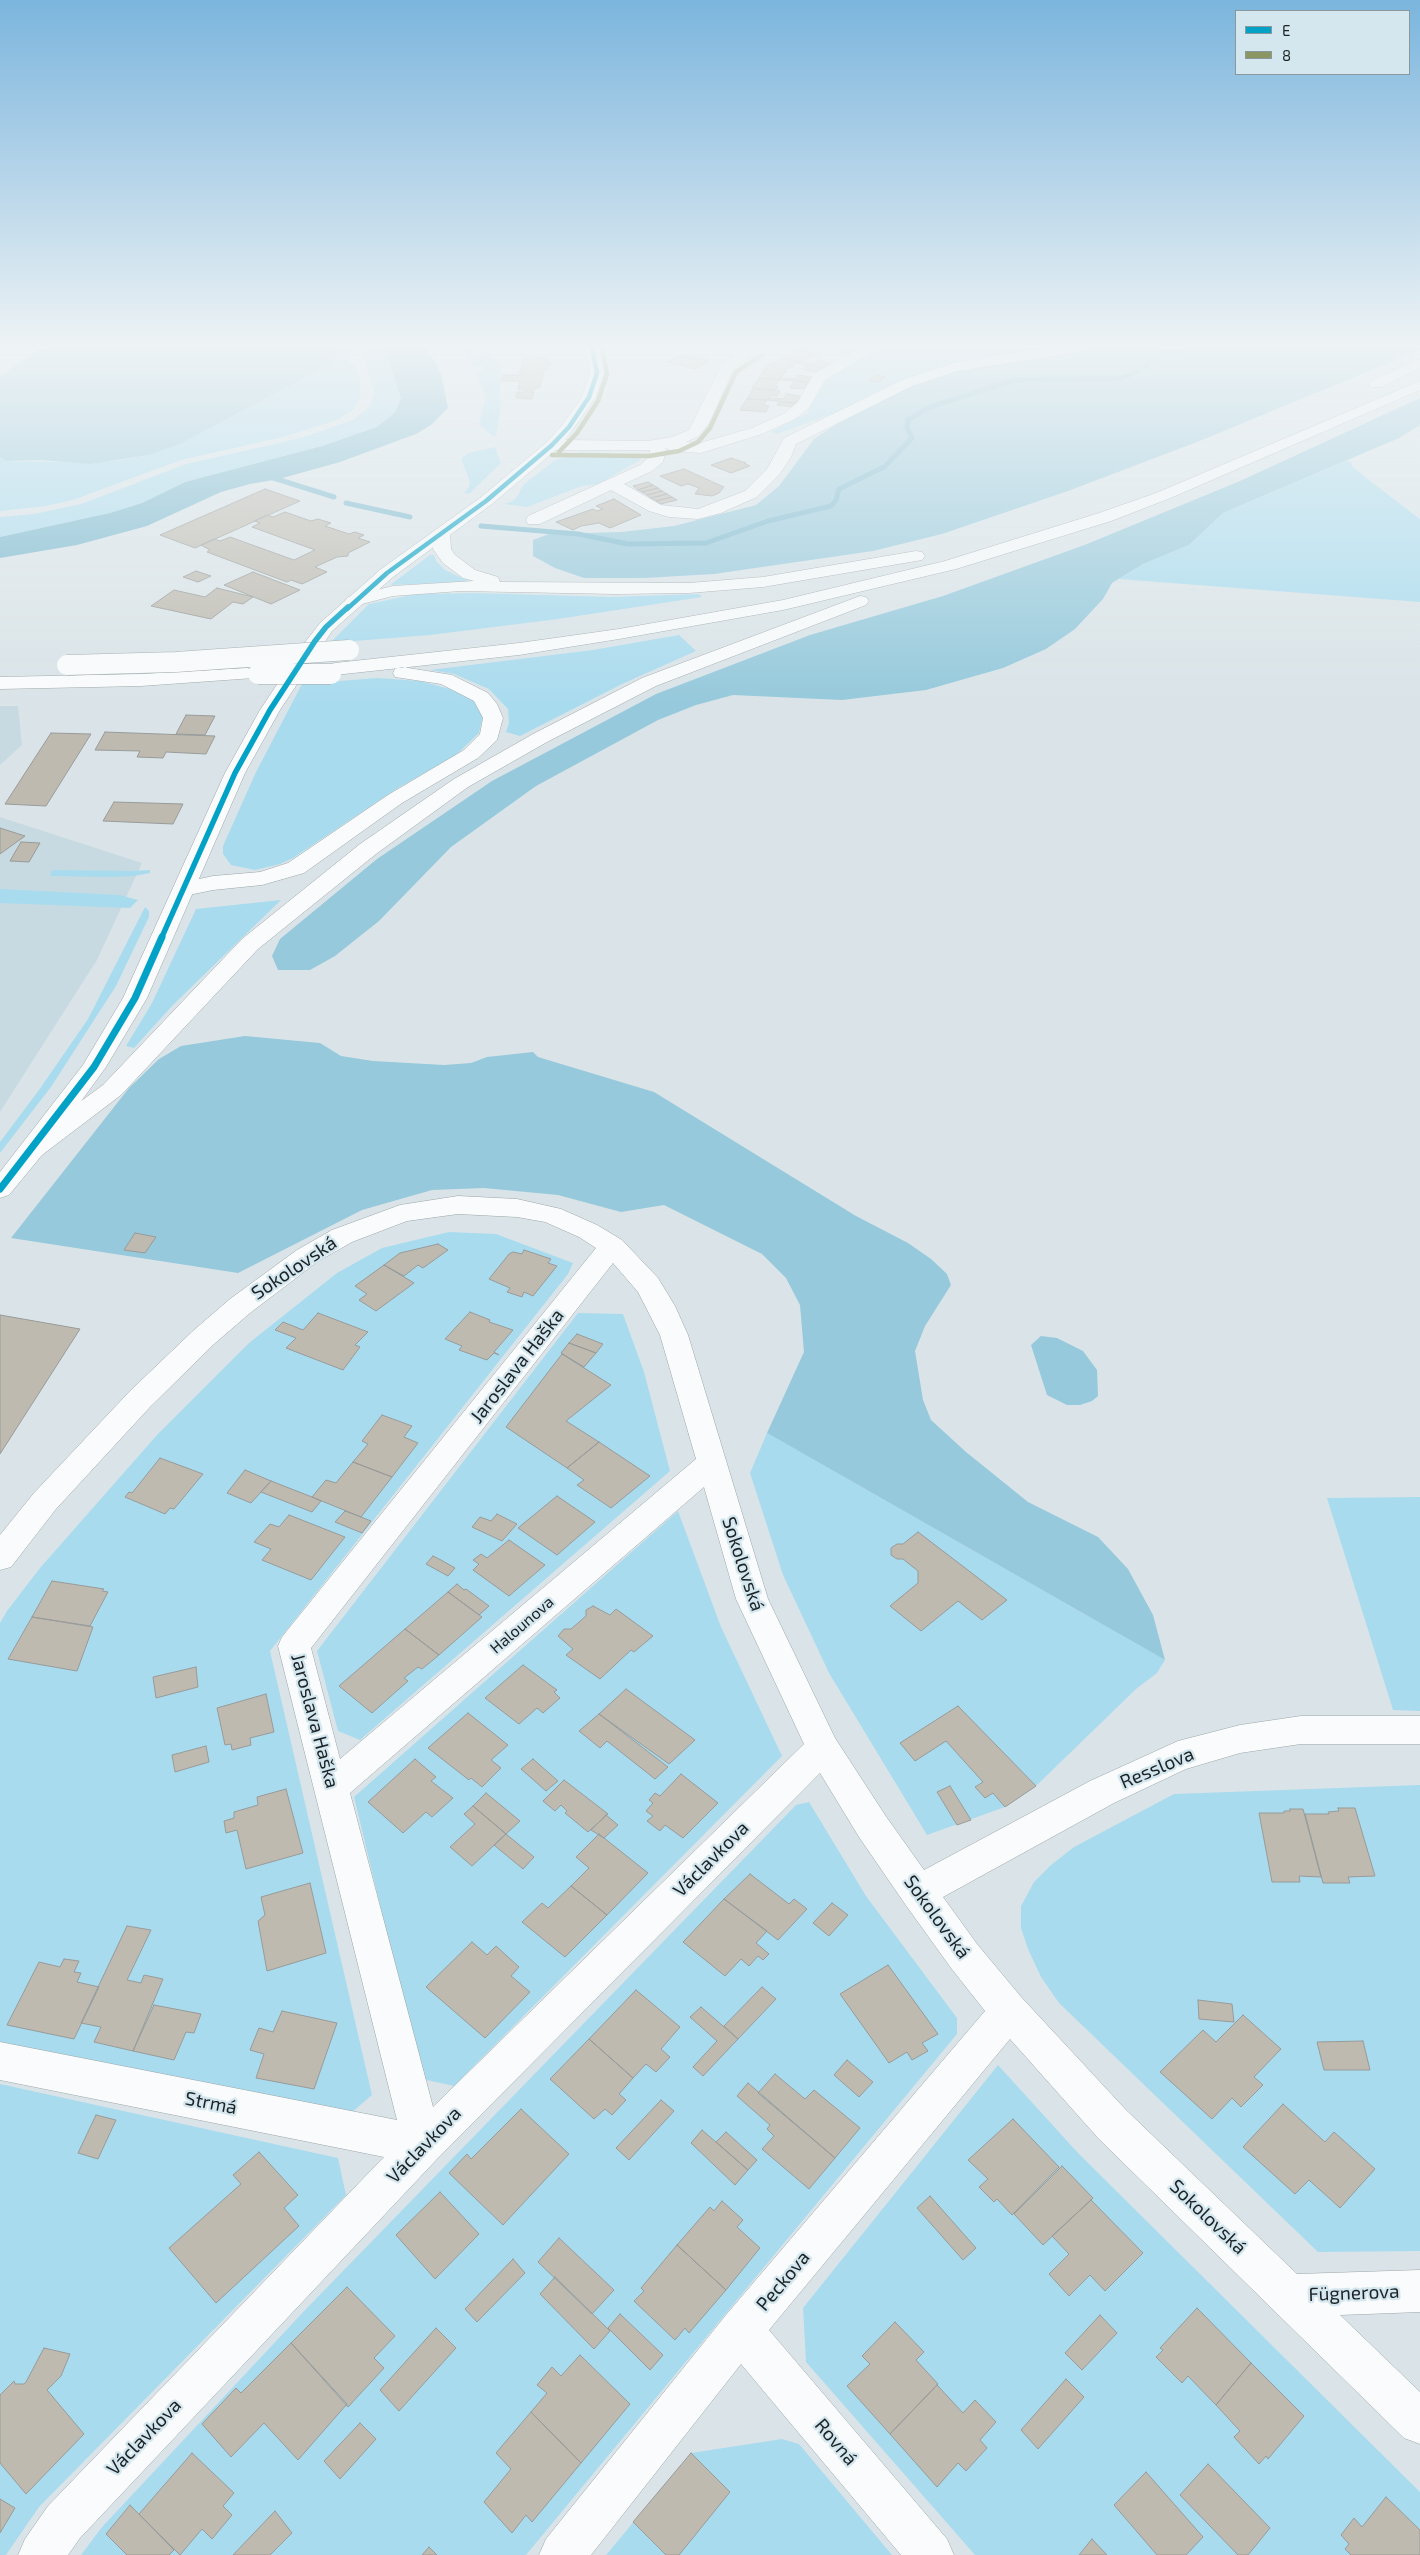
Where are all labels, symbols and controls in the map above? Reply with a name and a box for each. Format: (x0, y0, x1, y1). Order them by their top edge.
legend (1235, 10, 1410, 75)
text: E (1282, 21, 1290, 39)
text: 8 (1282, 46, 1291, 64)
street label: Sokolovská (247, 1231, 341, 1305)
street label: Jaroslava Haška (465, 1304, 569, 1428)
street label: Sokolovská (717, 1514, 769, 1614)
street label: Halounova (486, 1592, 558, 1658)
street label: Jaroslava Haška (286, 1651, 344, 1791)
street label: Resslova (1117, 1742, 1197, 1794)
street label: Václavkova (669, 1817, 753, 1901)
street label: Sokolovská (899, 1871, 975, 1963)
street label: Strmá (183, 2087, 239, 2119)
street label: Václavkova (382, 2102, 466, 2188)
street label: Sokolovská (1165, 2175, 1251, 2259)
street label: Peckova (751, 2246, 815, 2316)
street label: Fügnerova (1308, 2280, 1400, 2306)
street label: Václavkova (102, 2394, 186, 2480)
street label: Rovná (810, 2414, 862, 2470)

